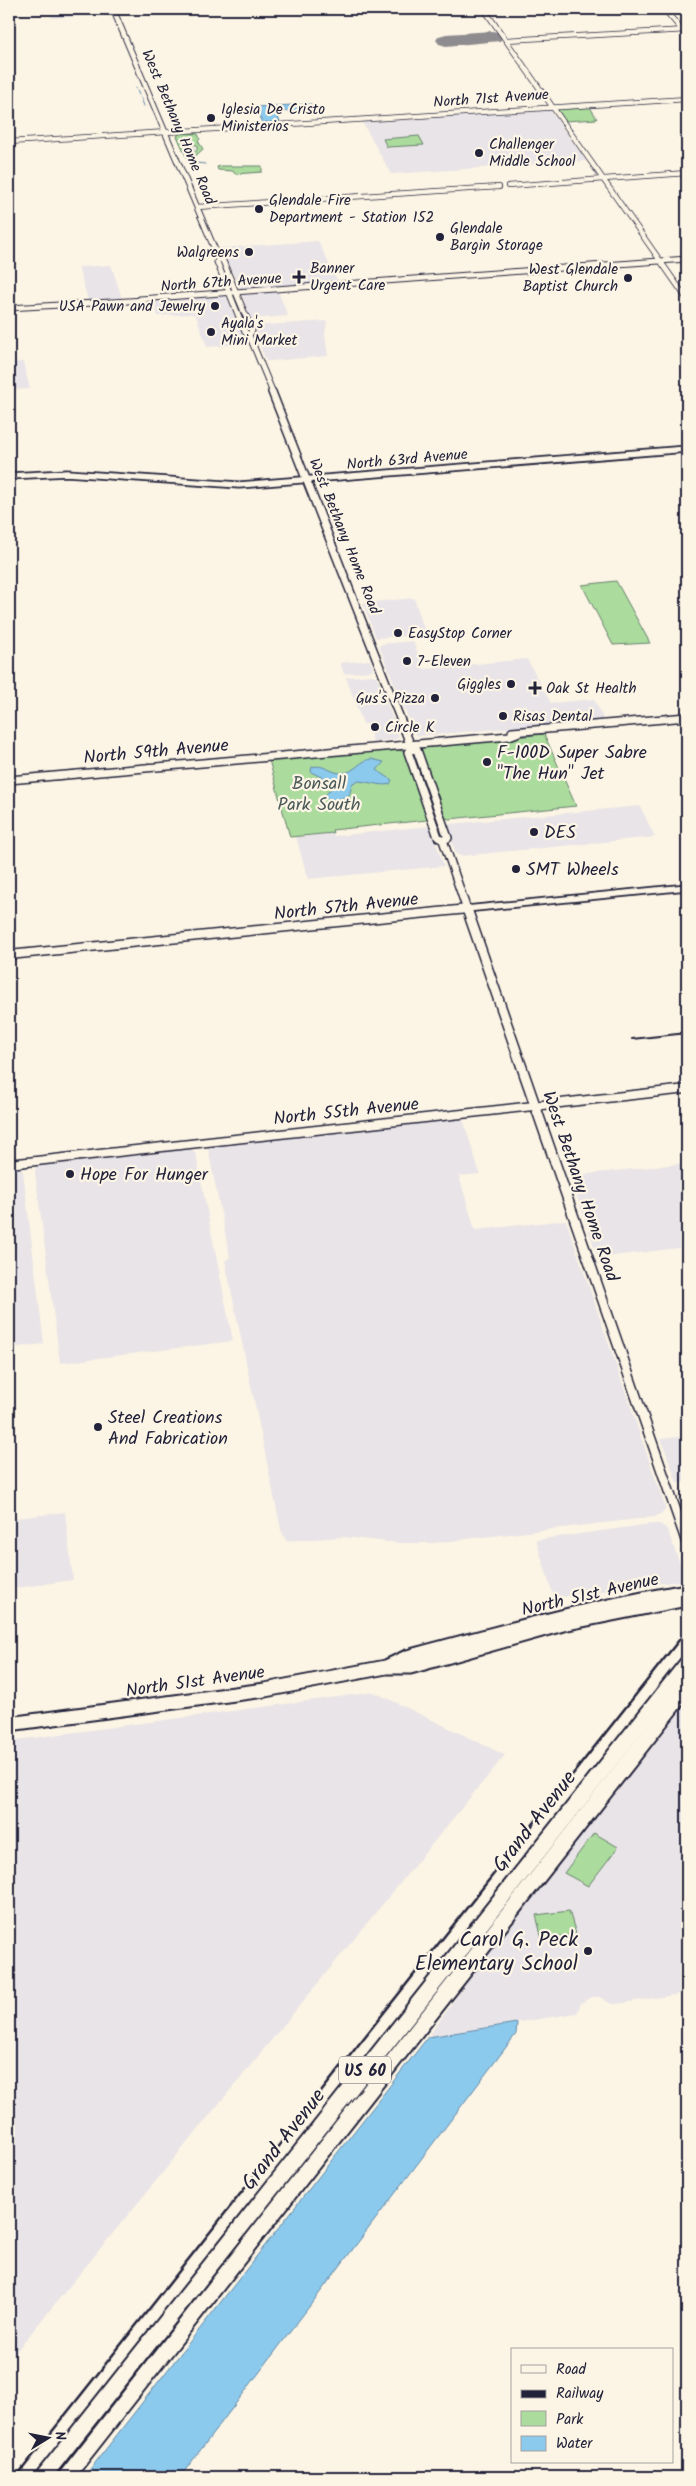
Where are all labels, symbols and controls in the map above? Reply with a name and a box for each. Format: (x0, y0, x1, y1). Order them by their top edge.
street label: West Bethany Home Road (134, 46, 222, 209)
street label: North 71st Avenue (432, 83, 550, 115)
place label: Iglesia De Cristo Ministerios (221, 98, 325, 139)
marker: Iglesia De Cristo Ministerios (205, 112, 217, 124)
place label: Challenger Middle School (489, 133, 576, 174)
marker: Challenger Middle School (473, 147, 485, 159)
place label: Glendale Fire Department - Station 152 (269, 189, 434, 230)
marker: Glendale Fire Department - Station 152 (253, 203, 265, 215)
place label: Glendale Bargin Storage (450, 217, 543, 258)
marker: Glendale Bargin Storage (434, 231, 446, 243)
place label: Walgreens (177, 241, 240, 265)
marker: Walgreens (243, 246, 255, 258)
place label: Banner Urgent Care (310, 257, 386, 298)
place label: West Glendale Baptist Church (523, 258, 618, 299)
street label: North 67th Avenue (160, 267, 283, 299)
marker: Banner Urgent Care (292, 270, 306, 284)
marker: West Glendale Baptist Church (622, 272, 634, 284)
place label: USA Pawn and Jewelry (59, 295, 206, 319)
marker: USA Pawn and Jewelry (209, 300, 221, 312)
place label: Ayala's Mini Market (221, 312, 298, 353)
marker: Ayala's Mini Market (205, 326, 217, 338)
street label: North 63rd Avenue (346, 443, 469, 477)
street label: West Bethany Home Road (302, 455, 387, 619)
place label: EasyStop Corner (408, 622, 512, 646)
marker: EasyStop Corner (392, 627, 404, 639)
place label: 7-Eleven (417, 650, 471, 674)
marker: 7-Eleven (401, 655, 413, 667)
place label: Giggles (457, 673, 502, 697)
place label: Oak St Health (546, 677, 636, 701)
marker: Giggles (505, 678, 517, 690)
marker: Oak St Health (528, 681, 542, 695)
place label: Gus's Pizza (356, 687, 425, 711)
marker: Gus's Pizza (429, 692, 441, 704)
place label: Risas Dental (513, 705, 592, 729)
marker: Risas Dental (497, 710, 509, 722)
place label: Circle K (385, 716, 435, 740)
marker: Circle K (369, 721, 381, 733)
street label: North 59th Avenue (82, 732, 230, 773)
place label: F-100D Super Sabre "The Hun" Jet (497, 739, 647, 789)
marker: F-100D Super Sabre "The Hun" Jet (481, 756, 493, 768)
park label: Bonsall Park South (278, 770, 360, 820)
place label: DES (544, 819, 576, 848)
marker: DES (528, 826, 540, 838)
place label: SMT Wheels (526, 856, 619, 885)
marker: SMT Wheels (510, 863, 522, 875)
street label: North 57th Avenue (273, 885, 420, 929)
street label: West Bethany Home Road (533, 1087, 626, 1287)
street label: North 55th Avenue (272, 1090, 420, 1135)
place label: Hope For Hunger (80, 1161, 209, 1190)
marker: Hope For Hunger (64, 1168, 76, 1180)
place label: Steel Creations And Fabrication (108, 1404, 228, 1454)
marker: Steel Creations And Fabrication (92, 1421, 104, 1433)
street label: North 51st Avenue (519, 1566, 662, 1625)
street label: North 51st Avenue (124, 1658, 267, 1707)
street label: Grand Avenue (485, 1763, 586, 1880)
place label: Carol G. Peck Elementary School (415, 1924, 578, 1981)
marker: Carol G. Peck Elementary School (582, 1945, 594, 1957)
road number: US 60 (339, 2056, 391, 2084)
street label: Grand Avenue (234, 2081, 335, 2198)
legend (511, 2348, 674, 2464)
text: Road (556, 2358, 587, 2382)
text: Railway (556, 2382, 604, 2406)
text: Park (556, 2408, 584, 2432)
north arrow (22, 2414, 72, 2464)
text: N (48, 2430, 71, 2442)
text: Water (556, 2432, 593, 2456)

